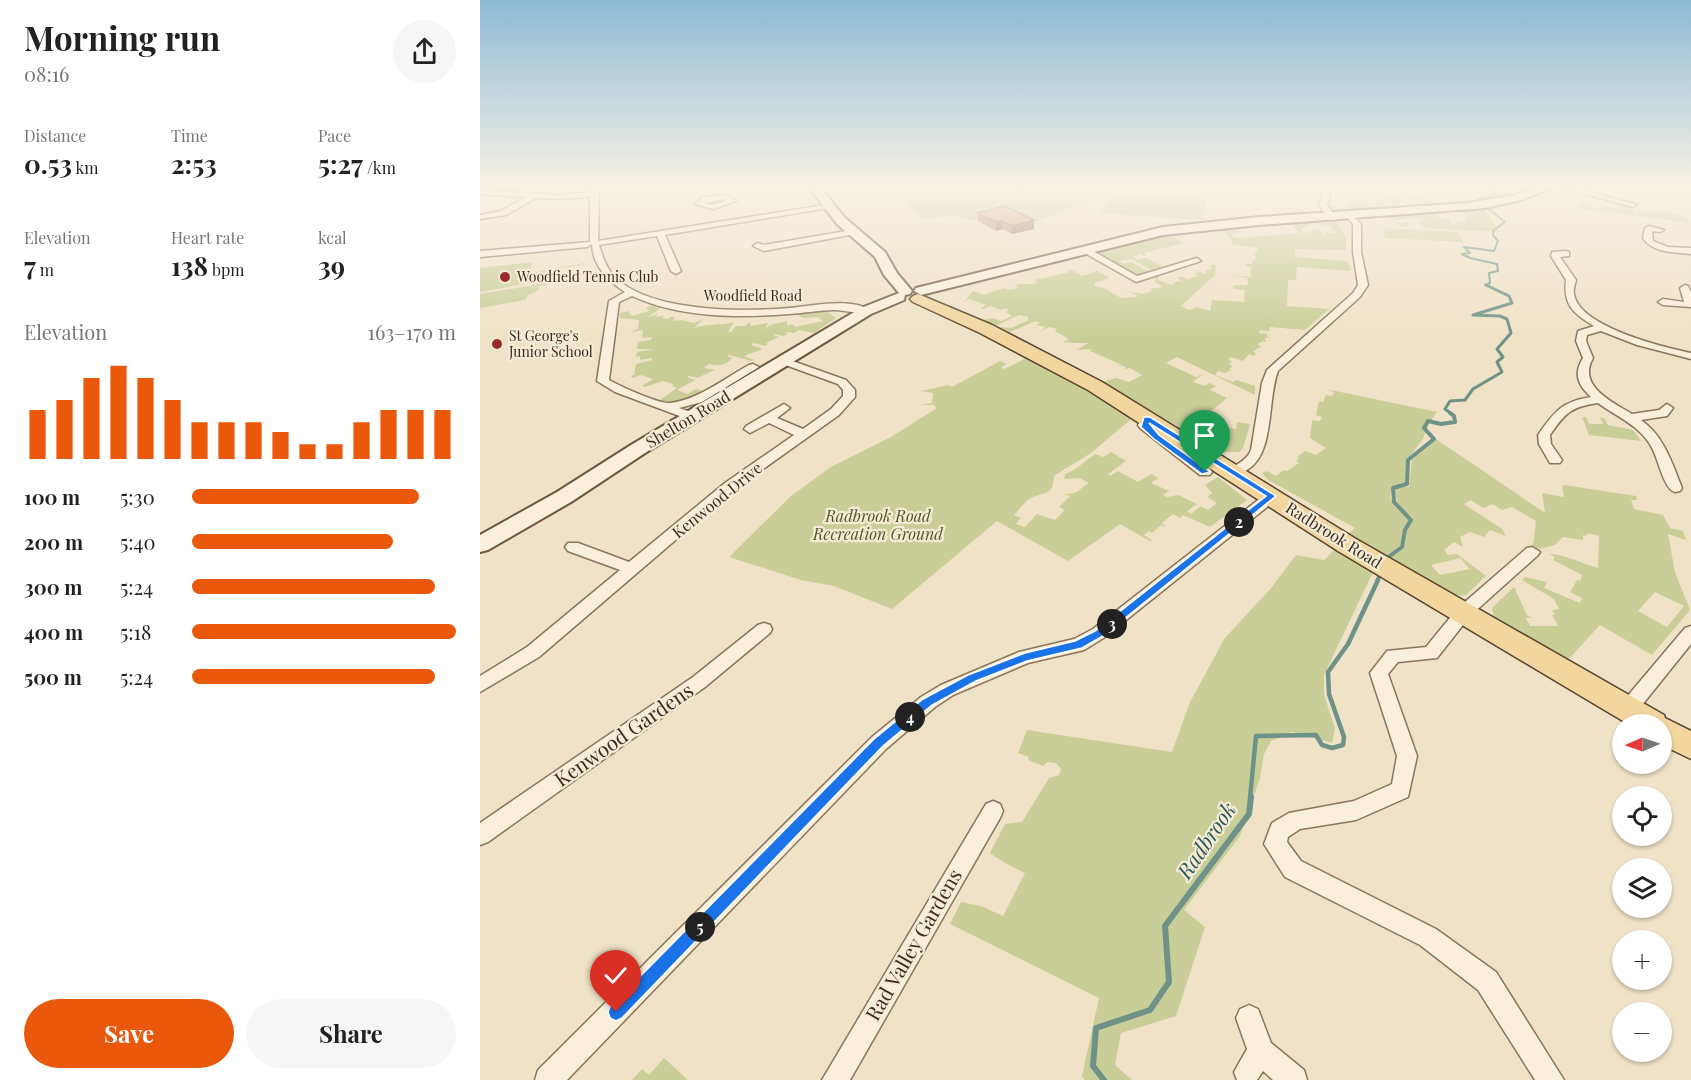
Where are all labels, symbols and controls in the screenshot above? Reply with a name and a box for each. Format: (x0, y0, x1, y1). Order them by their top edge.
text: Morning run (24, 15, 220, 59)
button: share (393, 20, 456, 83)
text: 08:16 (24, 60, 69, 87)
text: Distance (24, 125, 86, 146)
text: Time (171, 125, 208, 146)
text: Pace (318, 125, 351, 146)
text: 0.53 (24, 146, 72, 181)
text: 2:53 (171, 146, 217, 181)
text: 5:27 (318, 146, 363, 181)
text: km (72, 157, 99, 178)
text: /km (363, 157, 396, 178)
text: Elevation (24, 227, 91, 248)
text: Heart rate (171, 227, 244, 248)
text: kcal (318, 227, 347, 248)
text: 7 (24, 248, 36, 283)
text: 138 (171, 248, 208, 283)
text: 39 (318, 248, 345, 283)
text: m (36, 259, 54, 280)
text: bpm (208, 259, 245, 280)
place label: Woodfield Tennis Club (516, 267, 659, 286)
marker: Woodfield Tennis Club (498, 270, 512, 284)
street label: Woodfield Road (703, 286, 802, 305)
text: Elevation (24, 318, 107, 345)
text: 163–170 m (368, 318, 456, 345)
place label: St George's Junior School (508, 326, 593, 361)
marker: St George's Junior School (490, 337, 504, 351)
street label: Shelton Road (642, 385, 734, 452)
pin (1179, 410, 1230, 472)
icon: arrive (1188, 419, 1221, 452)
street label: Kenwood Drive (667, 457, 766, 542)
text: 100 m (24, 483, 80, 510)
text: 5:30 (120, 483, 155, 510)
street label: Radbrook Road (1282, 497, 1386, 573)
park label: Radbrook Road Recreation Ground (812, 505, 944, 544)
pin: 2 (1224, 507, 1254, 537)
text: 2 (1235, 511, 1243, 532)
text: 200 m (24, 528, 83, 555)
text: 5:40 (120, 528, 156, 555)
text: 300 m (24, 573, 82, 600)
text: 5:24 (120, 573, 153, 600)
pin: 3 (1097, 609, 1127, 639)
text: 3 (1108, 613, 1116, 634)
text: 400 m (24, 618, 83, 645)
text: 5:18 (120, 618, 151, 645)
text: 500 m (24, 663, 82, 690)
text: 5:24 (120, 663, 153, 690)
street label: Kenwood Gardens (548, 676, 698, 792)
pin: 4 (895, 702, 925, 732)
text: 4 (906, 706, 914, 727)
north arrow (1612, 714, 1672, 774)
map controls (1612, 714, 1672, 1062)
button: locate (1612, 786, 1672, 846)
water label: Radbrook (1169, 796, 1241, 884)
button: layers (1612, 858, 1672, 918)
street label: Rad Valley Gardens (858, 863, 967, 1025)
pin: 5 (685, 912, 715, 942)
text: 5 (696, 916, 704, 937)
button: + (1612, 930, 1672, 990)
pin (590, 950, 641, 1012)
icon: check (599, 959, 632, 992)
button: Save (24, 999, 234, 1068)
button: Share (246, 999, 456, 1068)
button: − (1612, 1002, 1672, 1062)

